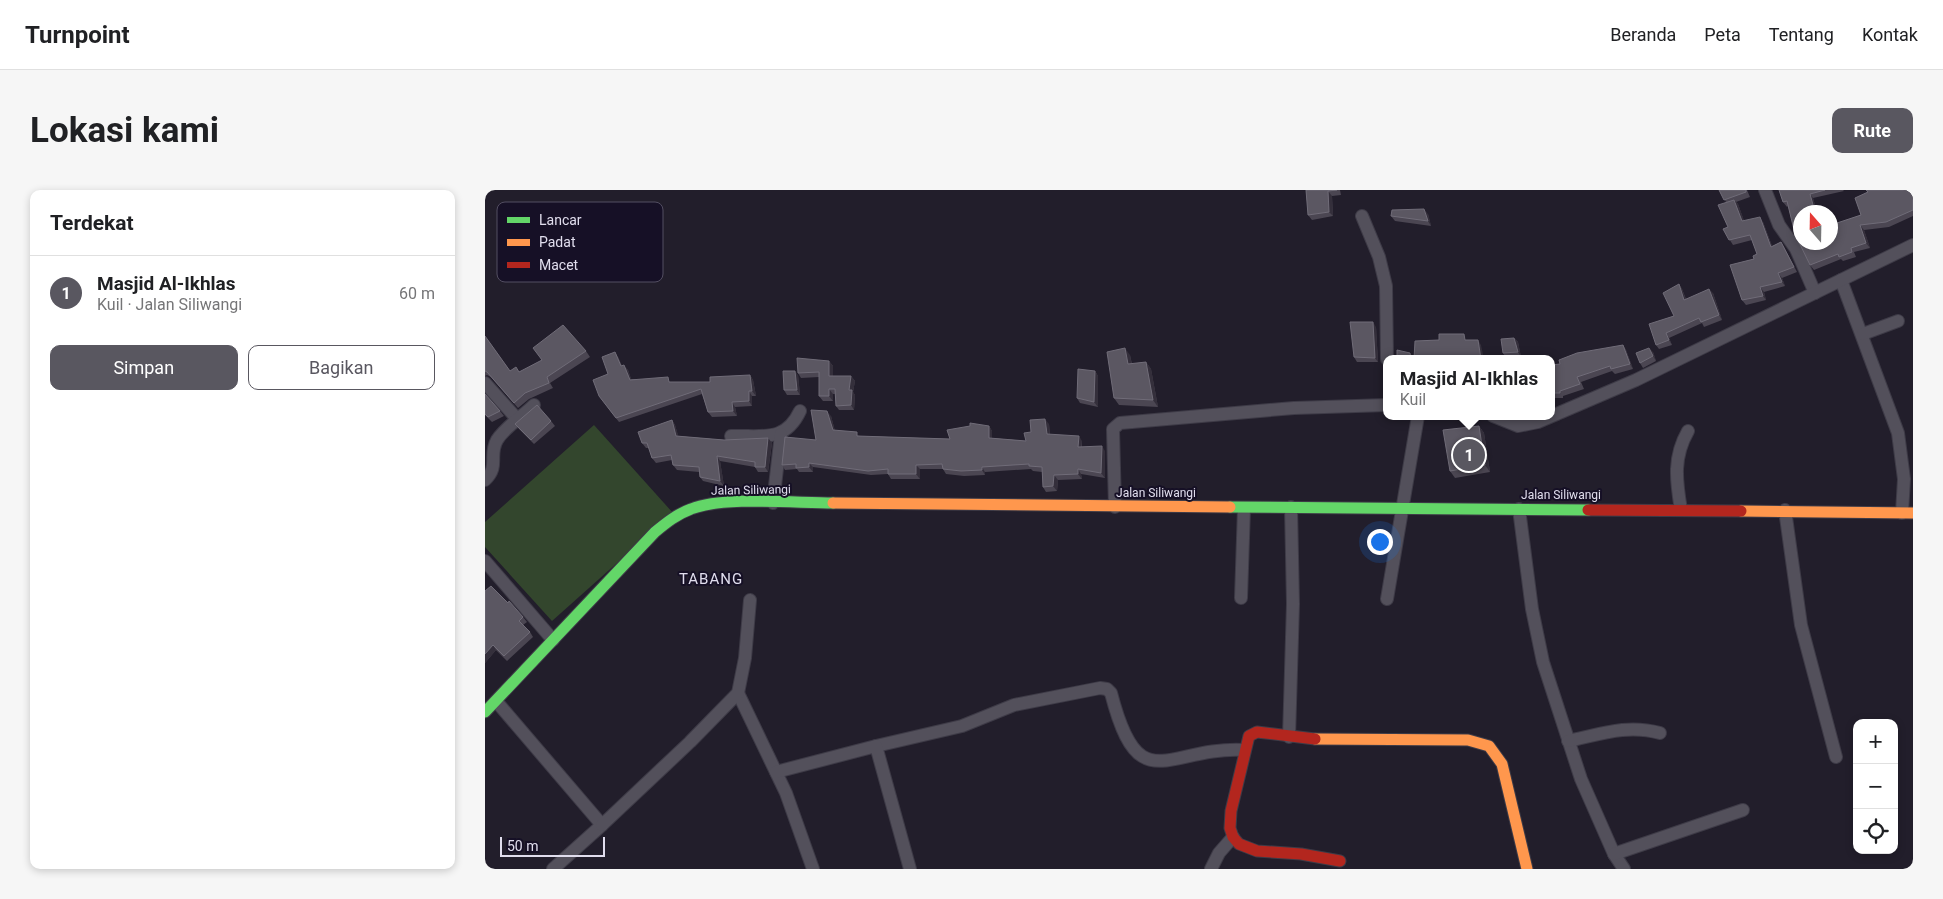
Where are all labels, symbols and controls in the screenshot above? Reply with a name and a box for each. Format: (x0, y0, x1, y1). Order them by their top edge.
text: Turnpoint (25, 21, 130, 49)
text: Beranda (1610, 24, 1676, 45)
text: Peta (1704, 24, 1741, 45)
text: Tentang (1769, 24, 1834, 45)
text: Kontak (1862, 24, 1918, 45)
button: Rute (1832, 108, 1913, 153)
text: Lokasi kami (30, 110, 219, 151)
legend (497, 202, 663, 282)
north arrow (1793, 205, 1838, 250)
text: Terdekat (50, 211, 134, 235)
text: Lancar (539, 212, 582, 228)
text: Padat (539, 234, 576, 250)
text: Macet (539, 257, 579, 273)
text: Masjid Al-Ikhlas (97, 272, 236, 295)
text: 1 (61, 284, 71, 303)
text: 60 m (399, 284, 435, 303)
text: Kuil · Jalan Siliwangi (97, 295, 242, 314)
button: Simpan (50, 345, 238, 390)
button: Bagikan (248, 345, 435, 390)
popup (1383, 355, 1555, 420)
text: Masjid Al-Ikhlas (1400, 367, 1538, 390)
text: Kuil (1400, 390, 1426, 409)
pin: 1 (1453, 436, 1485, 474)
street label: Jalan Siliwangi (711, 482, 791, 498)
street label: Jalan Siliwangi (1116, 486, 1196, 500)
street label: Jalan Siliwangi (1521, 488, 1601, 502)
your location (1367, 529, 1393, 555)
district label: TABANG (679, 570, 743, 588)
map controls (1853, 719, 1898, 854)
button: + (1853, 719, 1898, 764)
button: − (1853, 764, 1898, 809)
button: locate (1853, 809, 1898, 854)
scale bar (500, 834, 605, 857)
text: 50 m (507, 838, 539, 854)

